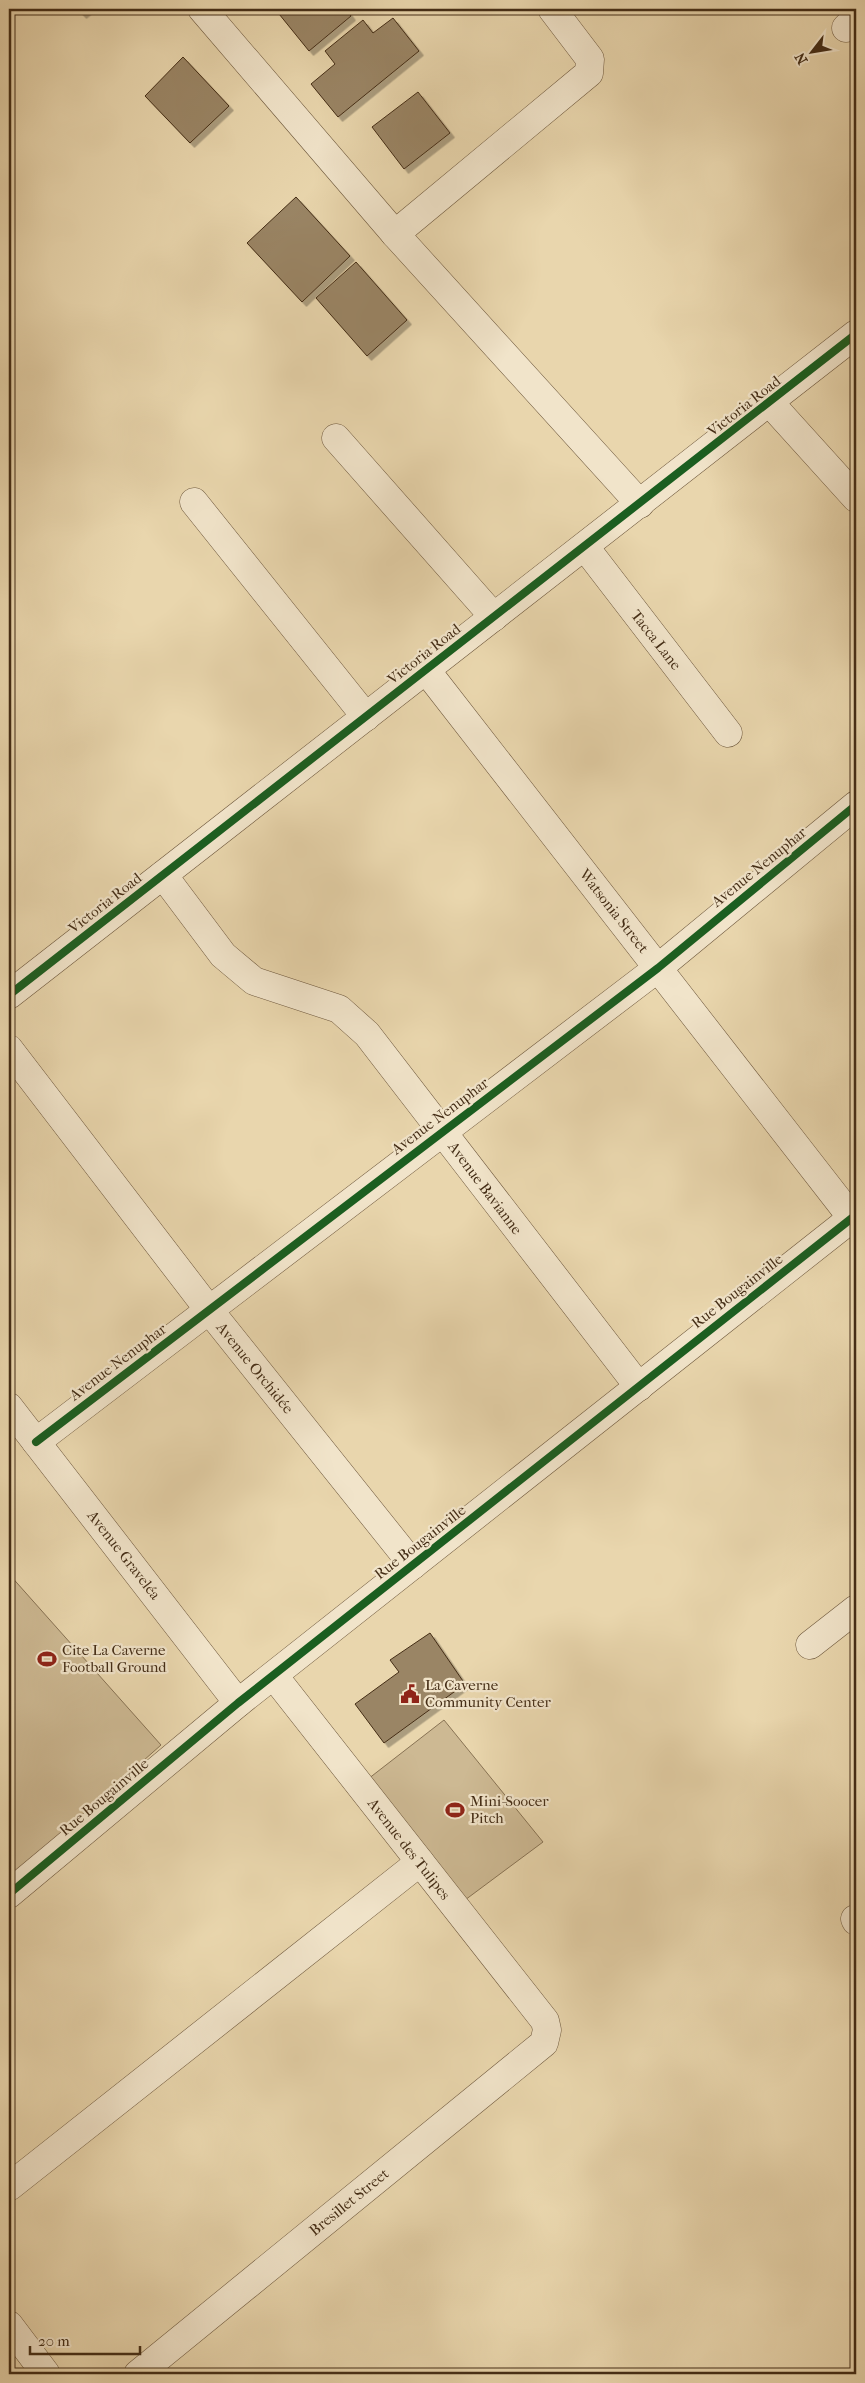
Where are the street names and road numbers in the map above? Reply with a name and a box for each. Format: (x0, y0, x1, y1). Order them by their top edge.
street label: Victoria Road (703, 371, 785, 441)
street label: Tacca Lane (627, 606, 685, 674)
street label: Victoria Road (383, 619, 465, 689)
street label: Avenue Nenuphar (707, 823, 811, 911)
street label: Watsonia Street (575, 865, 653, 957)
street label: Victoria Road (64, 868, 146, 938)
street label: Avenue Nenuphar (387, 1073, 493, 1159)
street label: Avenue Bavianne (444, 1137, 526, 1238)
street label: Rue Bougainville (688, 1249, 787, 1332)
street label: Avenue Orchidée (212, 1318, 298, 1418)
street label: Avenue Nenuphar (65, 1319, 171, 1405)
street label: Rue Bougainville (371, 1500, 470, 1583)
street label: Avenue Graveléa (83, 1506, 165, 1604)
street label: Rue Bougainville (56, 1754, 153, 1840)
street label: Avenue des Tulipes (363, 1794, 455, 1904)
street label: Bresillet Street (306, 2164, 393, 2240)

